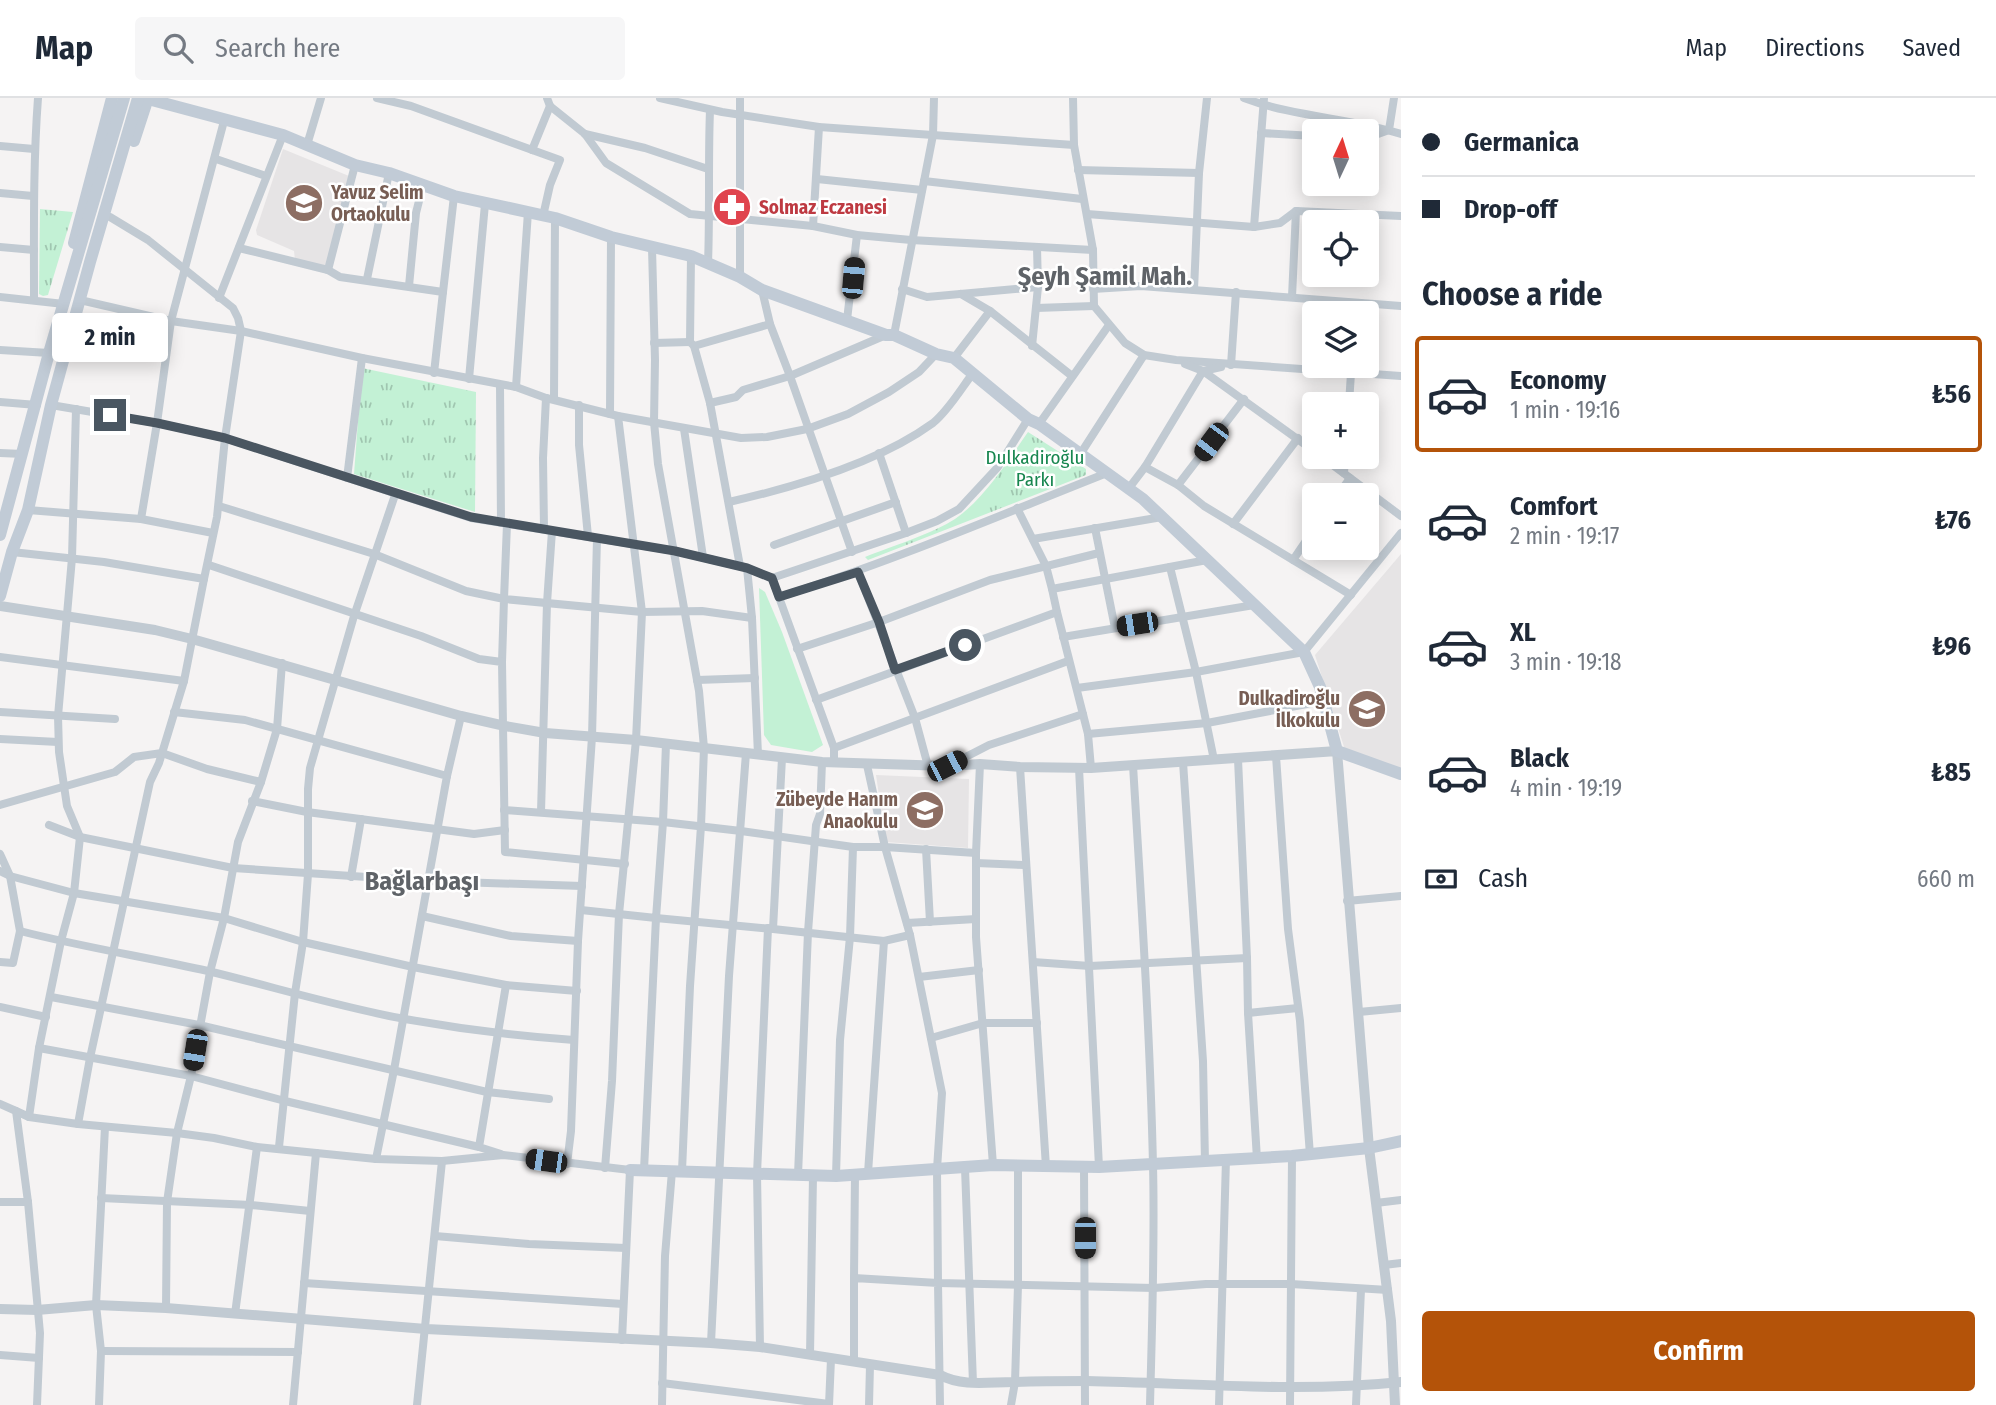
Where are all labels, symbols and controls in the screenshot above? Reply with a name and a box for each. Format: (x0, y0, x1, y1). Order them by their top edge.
search box (135, 17, 625, 80)
text: Map (35, 28, 93, 68)
icon: search (159, 29, 197, 67)
text: Search here (215, 33, 340, 64)
text: Map (1686, 34, 1727, 62)
text: Directions (1765, 34, 1864, 62)
text: Saved (1902, 34, 1961, 62)
north arrow (1302, 119, 1379, 196)
map controls (1302, 119, 1379, 560)
text: Germanica (1464, 127, 1579, 158)
place label: Yavuz Selim Ortaokulu (330, 181, 424, 226)
school or university icon: Yavuz Selim Ortaokulu (283, 182, 325, 224)
pharmacy icon: Solmaz Eczanesi (711, 186, 753, 228)
text: Drop-off (1464, 194, 1557, 225)
place label: Solmaz Eczanesi (759, 196, 887, 219)
button: locate (1302, 210, 1379, 287)
car (841, 256, 866, 300)
district label: Şeyh Şamil Mah. (1018, 261, 1192, 292)
text: Choose a ride (1422, 275, 1603, 313)
button: layers (1302, 301, 1379, 378)
callout: 2 min (52, 314, 168, 362)
text: 2 min (85, 323, 136, 351)
icon: car (1426, 363, 1489, 426)
text: Economy (1510, 365, 1606, 396)
text: ₺56 (1932, 379, 1971, 410)
button: + (1302, 392, 1379, 469)
text: 1 min · 19:16 (1510, 396, 1620, 424)
route end (94, 399, 126, 431)
car (1190, 419, 1233, 465)
park label: Dulkadiroğlu Parkı (986, 446, 1084, 491)
button: − (1302, 483, 1379, 560)
icon: car (1426, 489, 1489, 552)
text: Comfort (1510, 491, 1598, 522)
text: ₺76 (1934, 505, 1971, 536)
text: 2 min · 19:17 (1510, 522, 1619, 550)
car (1115, 610, 1160, 638)
icon: car (1426, 615, 1489, 678)
text: XL (1510, 617, 1536, 648)
route start (949, 629, 981, 661)
text: ₺96 (1932, 631, 1971, 662)
text: 3 min · 19:18 (1510, 648, 1622, 676)
place label: Dulkadiroğlu İlkokulu (1238, 687, 1340, 732)
school or university icon: Dulkadiroğlu İlkokulu (1346, 688, 1388, 730)
icon: car (1426, 741, 1489, 804)
text: Black (1510, 743, 1569, 774)
car (924, 747, 971, 785)
text: ₺85 (1931, 757, 1971, 788)
text: 4 min · 19:19 (1510, 774, 1622, 802)
place label: Zübeyde Hanım Anaokulu (776, 788, 898, 833)
school or university icon: Zübeyde Hanım Anaokulu (904, 789, 946, 831)
icon: cash (1422, 860, 1460, 898)
text: Cash (1478, 863, 1528, 894)
text: 660 m (1917, 865, 1975, 893)
district label: Bağlarbaşı (365, 866, 479, 897)
car (182, 1028, 209, 1072)
car (524, 1148, 569, 1174)
car (1075, 1217, 1096, 1259)
button: Confirm (1422, 1311, 1975, 1391)

